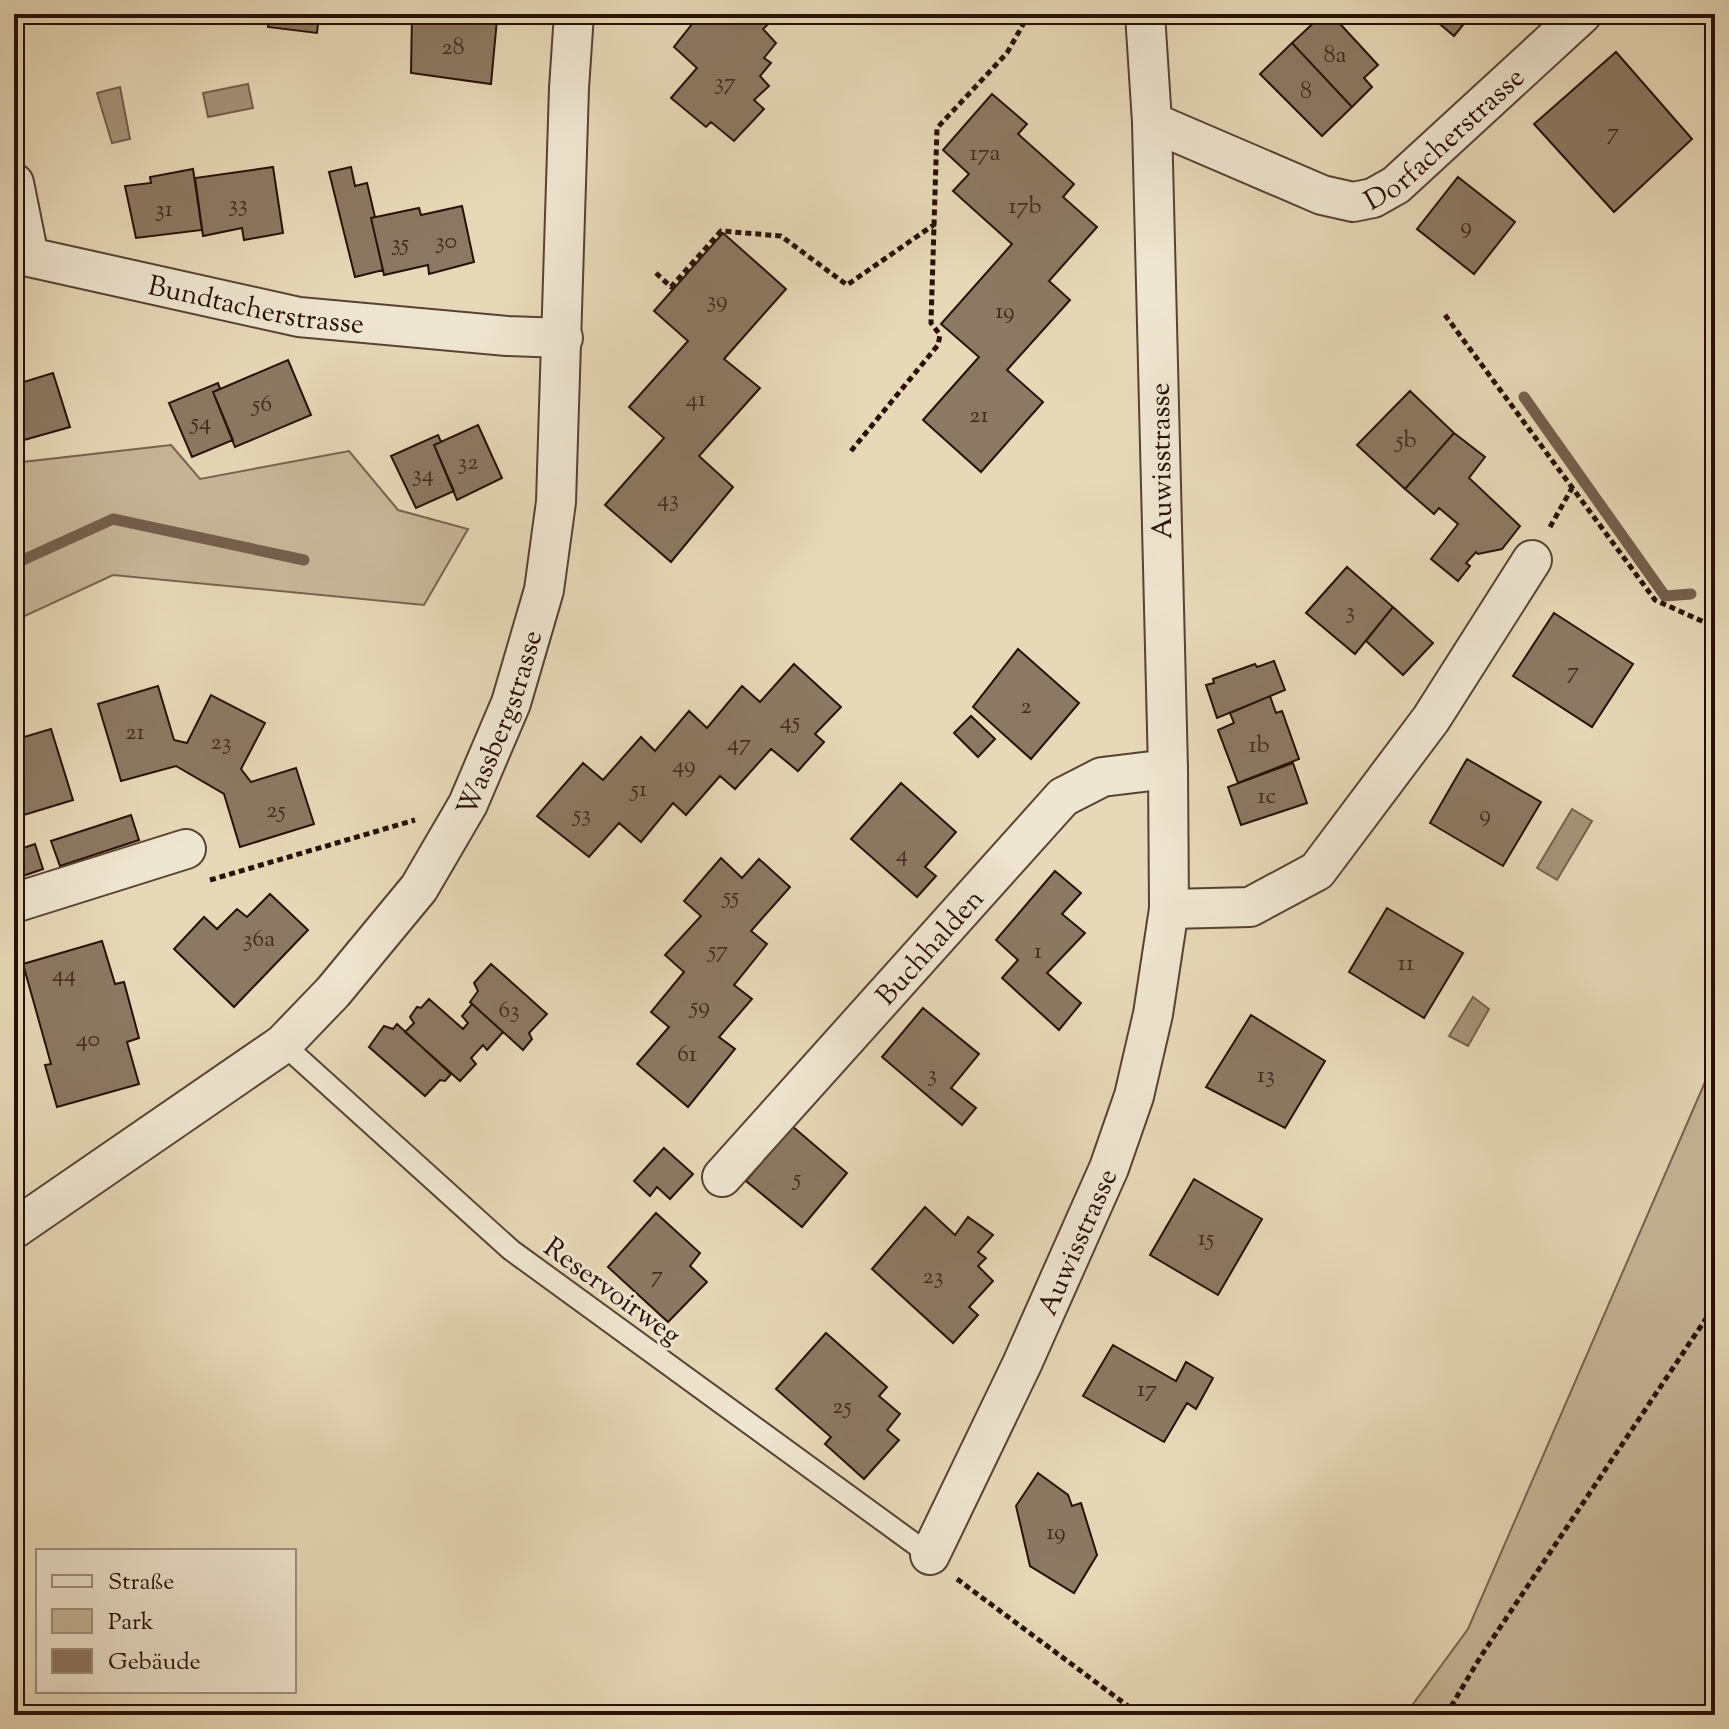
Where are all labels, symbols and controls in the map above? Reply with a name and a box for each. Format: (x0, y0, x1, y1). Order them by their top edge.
house number: 28 (441, 31, 465, 65)
house number: 8a (1323, 39, 1347, 73)
street label: Dorfacherstrasse (1358, 59, 1535, 222)
house number: 37 (714, 66, 736, 100)
house number: 8 (1300, 75, 1312, 109)
house number: 7 (1607, 116, 1619, 150)
house number: 17a (969, 137, 1001, 171)
house number: 33 (228, 188, 248, 222)
house number: 17b (1008, 190, 1042, 224)
house number: 31 (155, 193, 173, 227)
house number: 9 (1460, 210, 1472, 244)
house number: 30 (435, 225, 457, 259)
house number: 35 (391, 227, 409, 261)
street label: Bundtacherstrasse (144, 267, 366, 346)
house number: 39 (706, 284, 728, 318)
house number: 19 (995, 295, 1015, 329)
street label: Auwisstrasse (1142, 382, 1184, 540)
house number: 41 (686, 383, 706, 417)
house number: 56 (250, 388, 272, 422)
house number: 21 (969, 399, 989, 433)
house number: 54 (189, 406, 211, 440)
house number: 5b (1393, 424, 1417, 458)
house number: 32 (458, 446, 478, 480)
house number: 34 (412, 458, 434, 492)
house number: 43 (657, 483, 679, 517)
house number: 3 (1345, 595, 1355, 629)
street label: Wassbergstrasse (448, 626, 554, 823)
house number: 7 (1567, 655, 1579, 689)
house number: 2 (1020, 690, 1032, 724)
house number: 45 (780, 705, 800, 739)
house number: 21 (125, 716, 145, 750)
house number: 23 (211, 726, 231, 760)
house number: 47 (727, 727, 751, 761)
house number: 1b (1248, 729, 1270, 763)
house number: 49 (672, 749, 696, 783)
house number: 51 (629, 773, 647, 807)
house number: 1c (1258, 780, 1277, 814)
house number: 25 (266, 794, 286, 828)
house number: 53 (571, 798, 591, 832)
house number: 9 (1479, 798, 1491, 832)
house number: 4 (896, 838, 908, 872)
house number: 55 (721, 880, 739, 914)
street label: Buchhalden (868, 881, 995, 1016)
house number: 36a (243, 923, 275, 957)
house number: 57 (706, 934, 728, 968)
house number: 1 (1034, 935, 1042, 969)
house number: 11 (1398, 947, 1414, 981)
house number: 44 (52, 958, 76, 992)
house number: 59 (688, 990, 710, 1024)
house number: 63 (498, 994, 520, 1028)
house number: 40 (76, 1023, 100, 1057)
house number: 61 (677, 1038, 697, 1072)
house number: 3 (927, 1058, 937, 1092)
house number: 13 (1257, 1059, 1275, 1093)
house number: 5 (791, 1162, 801, 1196)
street label: Auwisstrasse (1029, 1163, 1129, 1323)
house number: 15 (1198, 1222, 1214, 1256)
street label: Reservoirweg (534, 1229, 688, 1356)
house number: 7 (651, 1259, 663, 1293)
house number: 23 (923, 1260, 943, 1294)
house number: 17 (1137, 1373, 1157, 1407)
house number: 25 (832, 1390, 852, 1424)
house number: 19 (1046, 1516, 1066, 1550)
legend (36, 1549, 296, 1693)
text: Straße (108, 1566, 174, 1600)
text: Park (108, 1606, 154, 1640)
text: Gebäude (108, 1646, 201, 1680)

